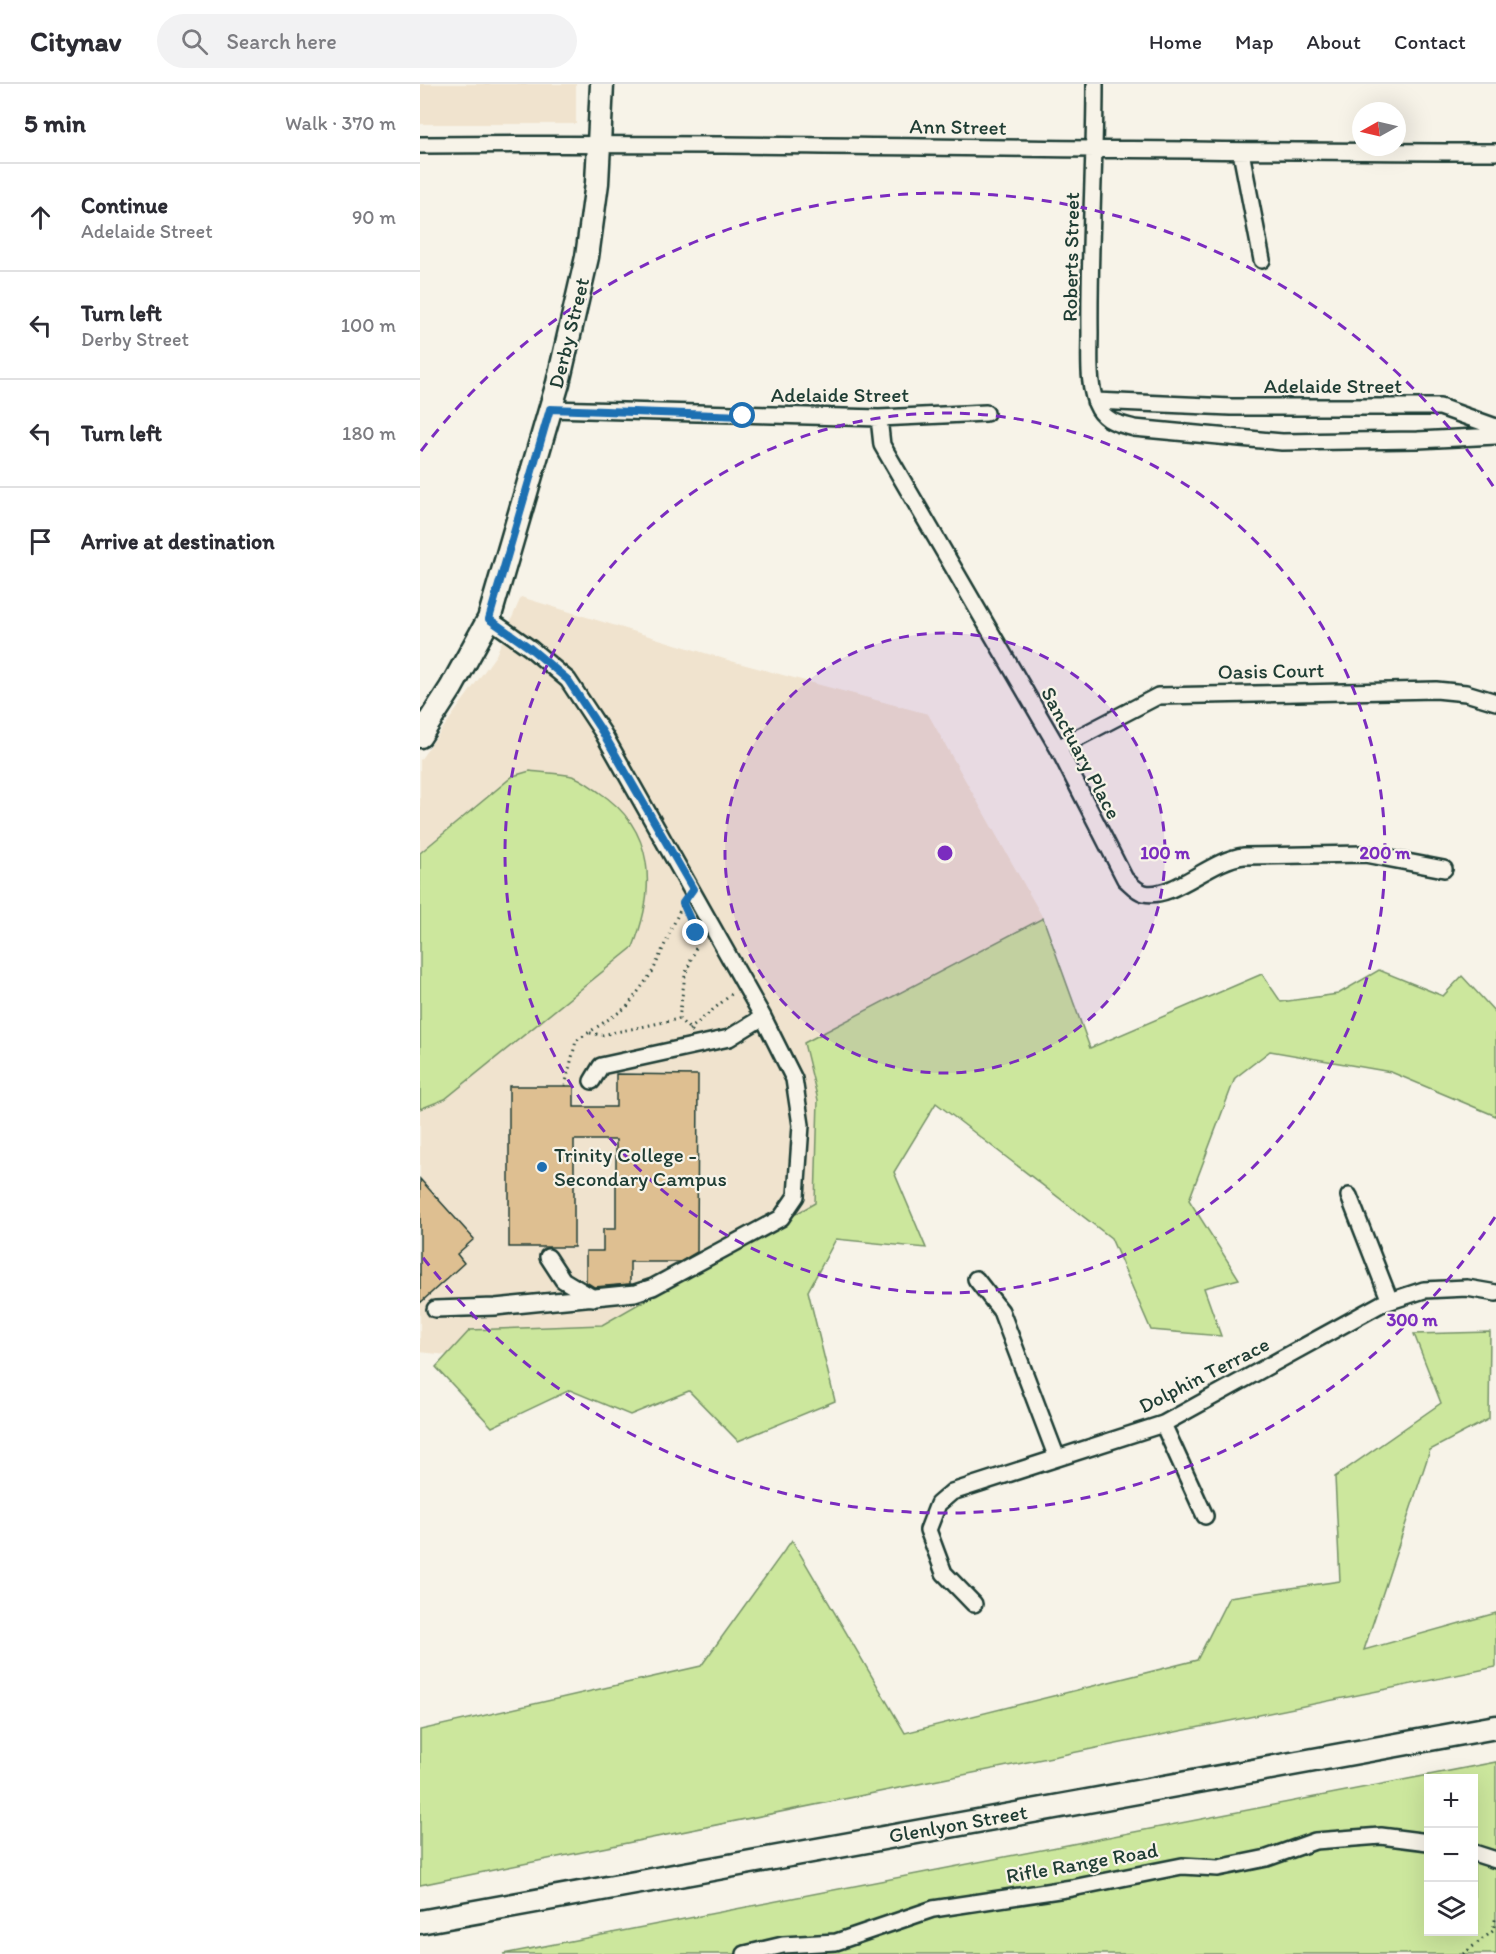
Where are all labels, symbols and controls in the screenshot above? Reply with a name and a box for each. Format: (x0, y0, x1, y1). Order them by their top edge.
search box (157, 14, 577, 68)
text: Citynav (30, 24, 121, 58)
icon: search (178, 25, 211, 58)
text: Search here (226, 28, 337, 55)
text: Home (1149, 29, 1202, 54)
text: Map (1235, 29, 1274, 54)
text: About (1307, 29, 1361, 54)
text: Contact (1394, 29, 1466, 54)
north arrow (1352, 102, 1406, 156)
text: 5 min (24, 107, 86, 139)
text: Walk · 370 m (285, 111, 396, 135)
street label: Ann Street (909, 113, 1007, 140)
text: Continue (81, 192, 168, 219)
street label: Roberts Street (1057, 192, 1084, 322)
icon: ahead (24, 201, 57, 234)
text: 90 m (352, 205, 396, 229)
text: Adelaide Street (81, 219, 213, 243)
street label: Derby Street (543, 275, 594, 391)
text: Turn left (81, 300, 162, 327)
icon: left (24, 309, 57, 342)
text: 100 m (341, 313, 396, 337)
text: Derby Street (81, 327, 189, 351)
street label: Adelaide Street (1264, 373, 1402, 398)
street label: Adelaide Street (771, 382, 909, 407)
route start (729, 402, 755, 428)
icon: left (24, 417, 57, 450)
text: Turn left (81, 420, 162, 447)
text: 180 m (342, 421, 396, 445)
icon: arrive (24, 525, 57, 558)
text: Arrive at destination (81, 528, 275, 555)
street label: Oasis Court (1217, 657, 1325, 684)
street label: Sanctuary Place (1036, 682, 1127, 823)
text: 100 m (1140, 842, 1191, 864)
text: 200 m (1360, 842, 1411, 864)
centre of rings (935, 843, 955, 863)
route end (682, 919, 708, 945)
place label: Trinity College - Secondary Campus (554, 1142, 727, 1191)
marker: Trinity College - Secondary Campus (535, 1160, 549, 1174)
text: 300 m (1386, 1309, 1438, 1331)
street label: Dolphin Terrace (1134, 1331, 1273, 1418)
map controls (1424, 1774, 1478, 1936)
button: + (1424, 1774, 1478, 1828)
street label: Glenlyon Street (887, 1799, 1029, 1848)
button: − (1424, 1828, 1478, 1882)
street label: Rifle Range Road (1004, 1837, 1160, 1888)
button: layers (1424, 1882, 1478, 1936)

